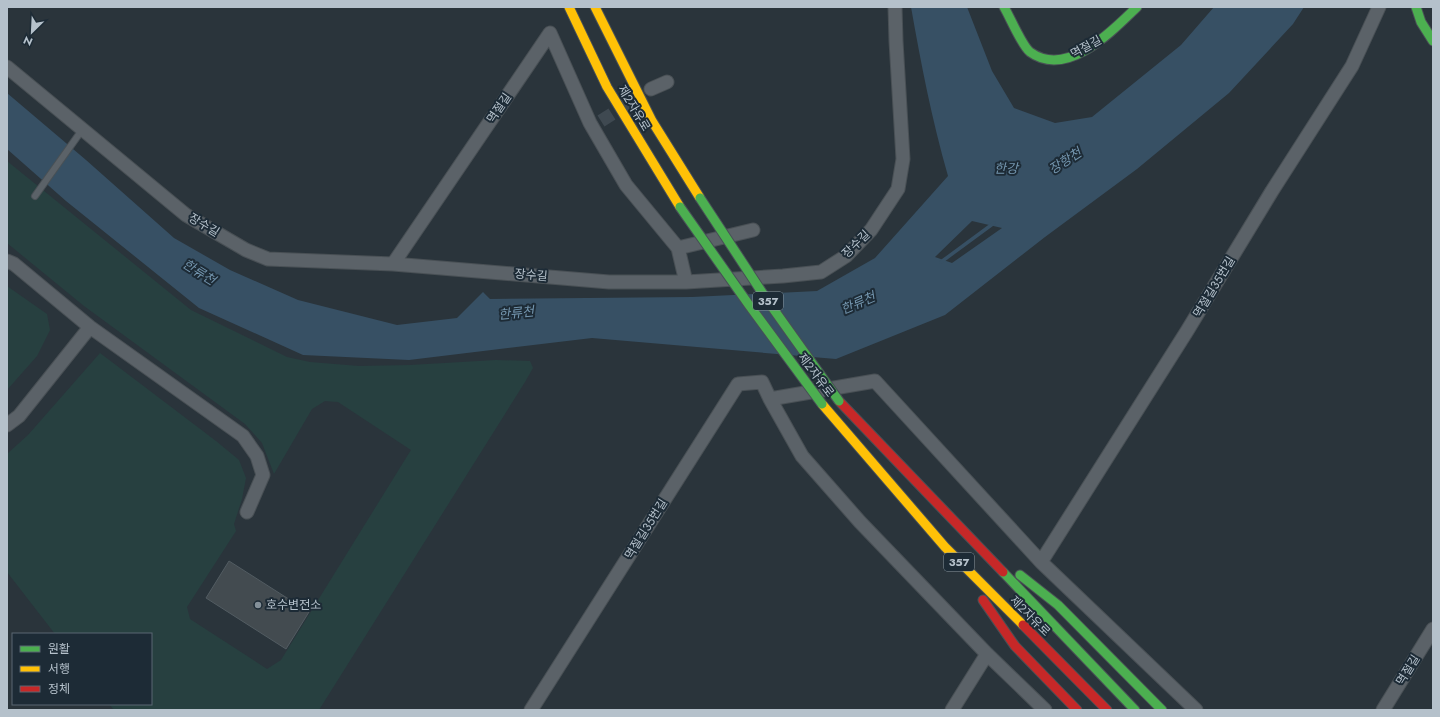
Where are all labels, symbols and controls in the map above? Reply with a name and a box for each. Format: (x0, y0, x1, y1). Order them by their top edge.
north arrow (12, 12, 52, 52)
street label: 멱절길 (1067, 31, 1105, 63)
text: N (21, 32, 35, 50)
street label: 제2자유로 (613, 82, 655, 134)
street label: 멱절길 (482, 89, 516, 127)
water label: 장항천 (1045, 143, 1086, 179)
water label: 한강 (994, 159, 1020, 178)
street label: 장수길 (185, 209, 223, 241)
street label: 장수길 (838, 226, 874, 262)
street label: 멱절길35번길 (1189, 253, 1239, 321)
water label: 한류천 (179, 254, 220, 290)
street label: 장수길 (514, 265, 548, 285)
water label: 한류천 (838, 287, 879, 319)
road number: 357 (753, 292, 783, 310)
water label: 한류천 (497, 302, 536, 324)
street label: 제2자유로 (793, 349, 839, 401)
street label: 멱절길35번길 (620, 495, 672, 563)
road number: 357 (944, 553, 974, 571)
street label: 제2자유로 (1006, 592, 1054, 640)
place label: 호수변전소 (266, 596, 321, 614)
marker: 호수변전소 (253, 600, 263, 610)
legend (12, 633, 152, 705)
text: 원활 (48, 640, 70, 658)
street label: 멱절길 (1392, 651, 1424, 689)
text: 서행 (48, 660, 70, 678)
text: 정체 (48, 680, 70, 698)

